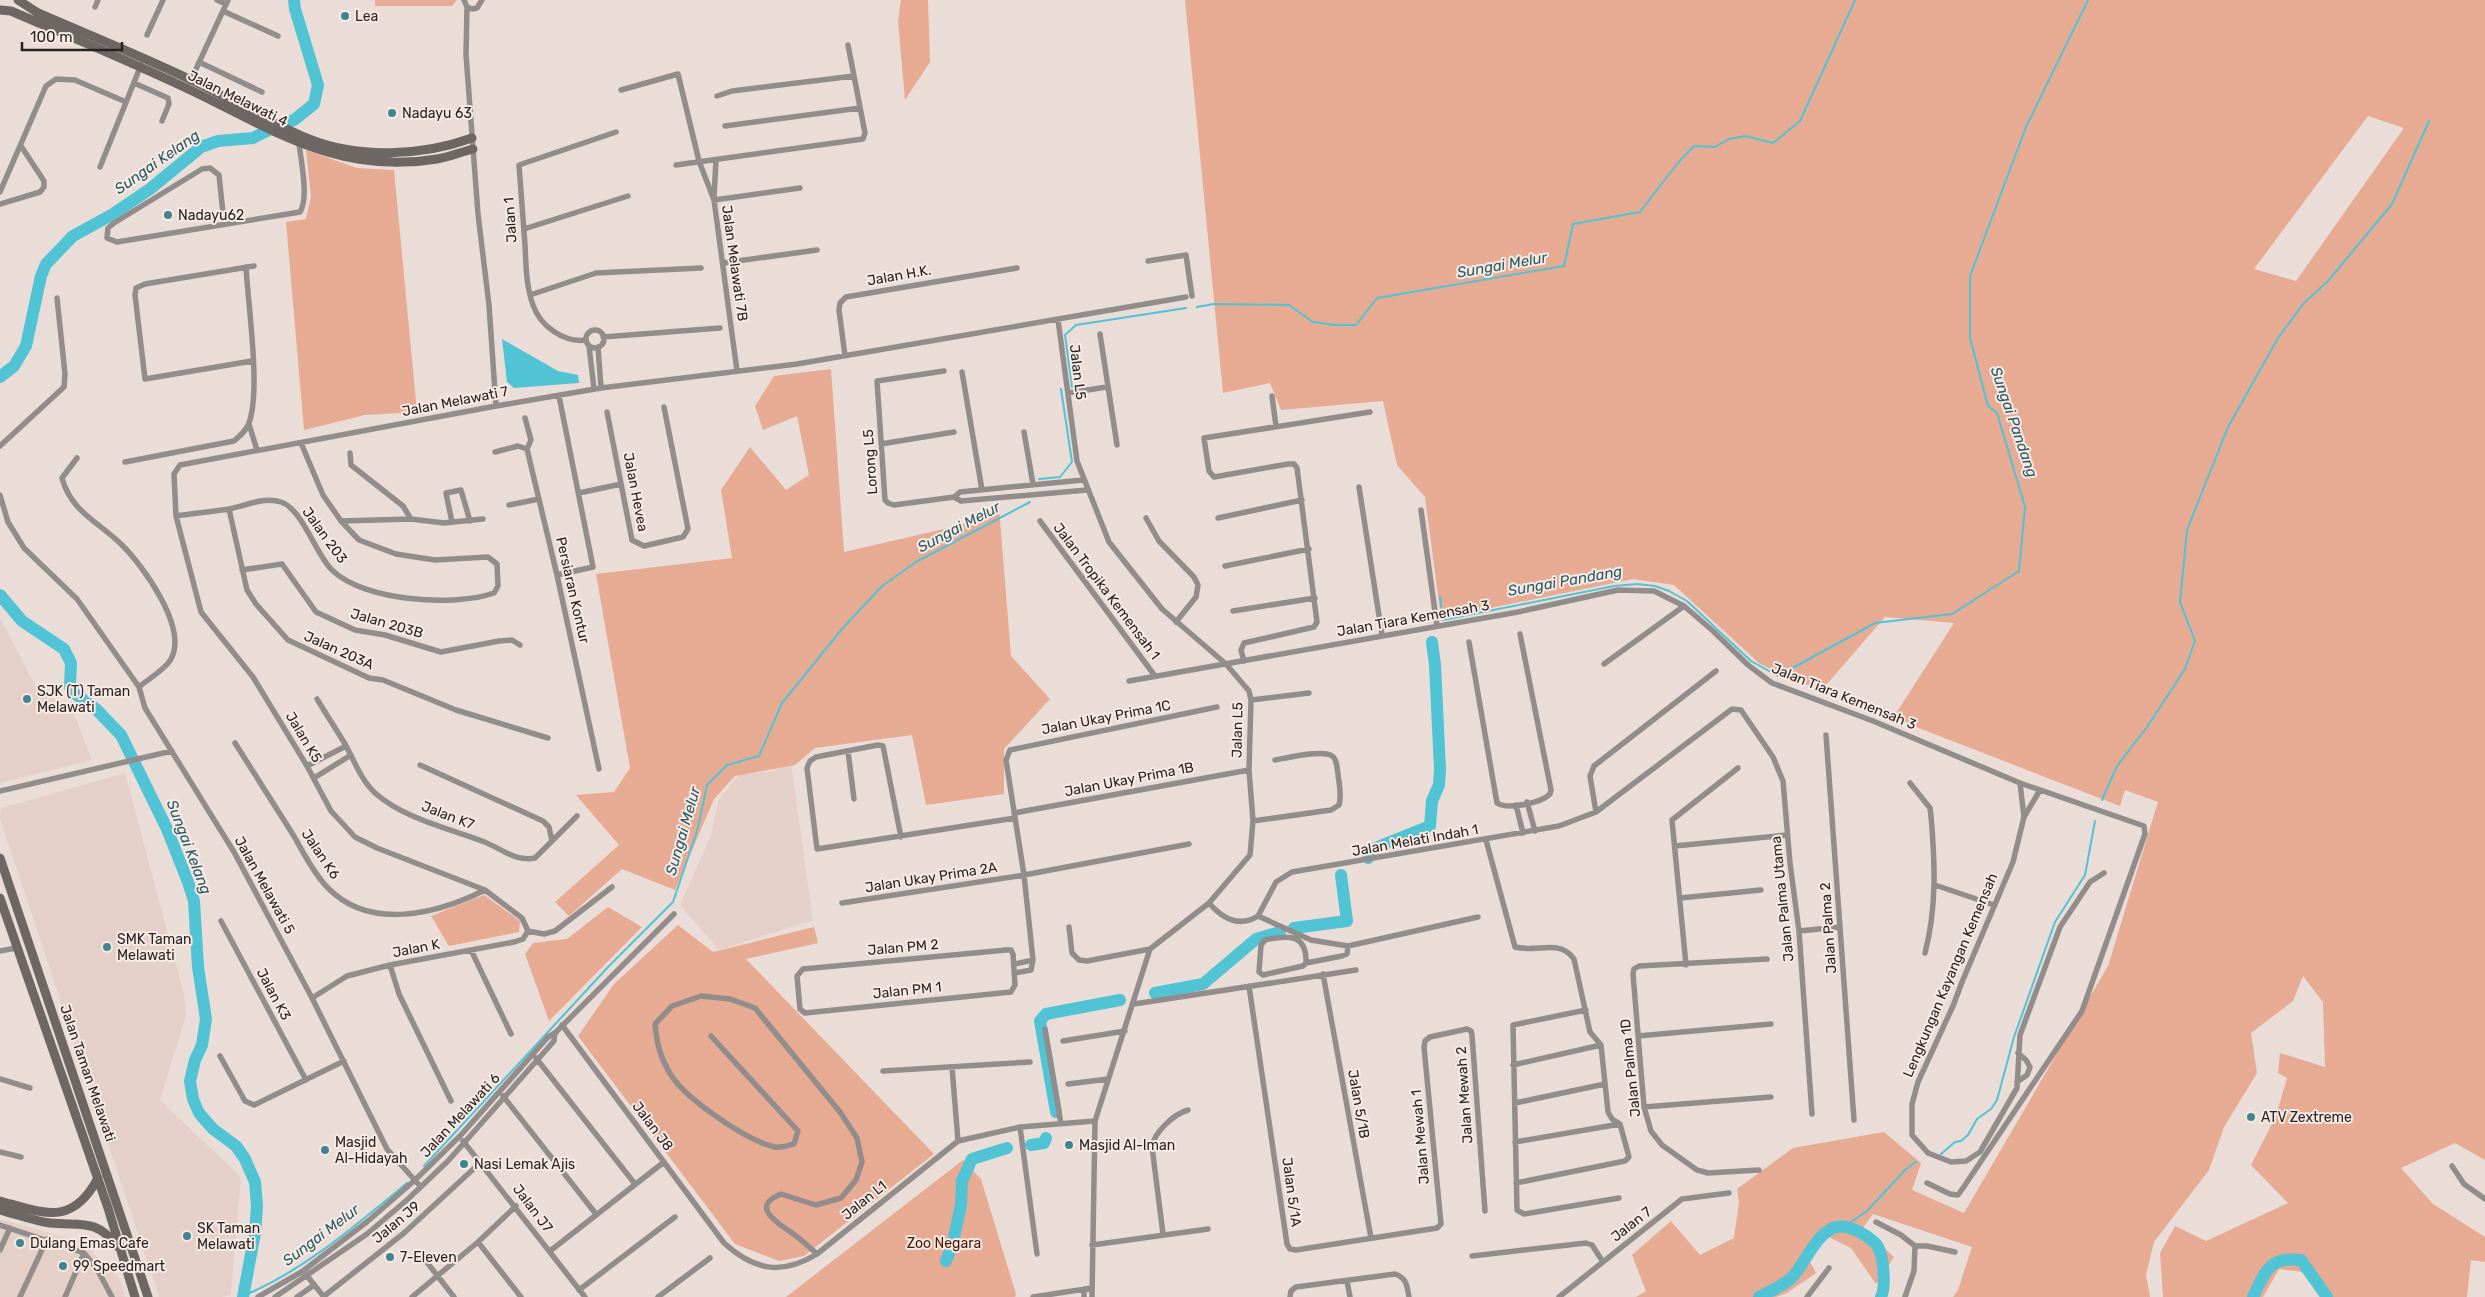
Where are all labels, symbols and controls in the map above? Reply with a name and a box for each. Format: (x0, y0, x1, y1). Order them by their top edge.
place label: Lea (355, 8, 378, 25)
marker: Lea (339, 10, 351, 22)
scale bar (22, 20, 122, 52)
text: 100 m (30, 28, 72, 46)
street label: Jalan Melawati 4 (185, 67, 291, 130)
place label: Nadayu 63 (402, 105, 472, 122)
marker: Nadayu 63 (386, 107, 398, 119)
water label: Sungai Kelang (111, 126, 203, 198)
street label: Jalan 1 (500, 197, 521, 243)
street label: Jalan Melawati 7B (718, 204, 751, 322)
place label: Nadayu62 (178, 207, 244, 224)
marker: Nadayu62 (162, 209, 174, 221)
water label: Sungai Melur (1455, 248, 1550, 282)
street label: Jalan H.K. (866, 261, 932, 289)
street label: Jalan L5 (1066, 343, 1089, 401)
water label: Sungai Pandang (1987, 364, 2041, 480)
street label: Jalan Melawati 7 (401, 383, 510, 420)
street label: Lorong L5 (860, 429, 881, 495)
street label: Jalan Hevea (620, 451, 652, 533)
water label: Sungai Melur (914, 497, 1005, 556)
street label: Jalan 203 (299, 504, 351, 567)
street label: Jalan Tropika Kemensah 1 (1050, 520, 1164, 663)
street label: Persiaran Kontur (552, 535, 593, 646)
water label: Sungai Pandang (1506, 562, 1624, 600)
street label: Jalan Tiara Kemensah 3 (1335, 597, 1491, 640)
street label: Jalan 203B (349, 605, 425, 642)
street label: Jalan 203A (301, 628, 377, 674)
street label: Jalan Tiara Kemensah 3 (1769, 660, 1919, 733)
place label: SJK (T) Taman Melawati (37, 683, 130, 716)
marker: SJK (T) Taman Melawati (21, 693, 33, 705)
street label: Jalan Ukay Prima 1C (1040, 697, 1172, 738)
street label: Jalan L5 (1229, 702, 1246, 758)
street label: Jalan K5 (282, 709, 325, 766)
street label: Jalan Ukay Prima 1B (1063, 759, 1195, 800)
water label: Sungai Melur (662, 783, 705, 877)
water label: Sungai Kelang (163, 797, 215, 897)
street label: Jalan K7 (419, 798, 477, 833)
street label: Jalan Melati Indah 1 (1350, 821, 1480, 860)
street label: Jalan K6 (298, 826, 343, 882)
street label: Jalan Melawati 5 (231, 833, 298, 937)
street label: Jalan Palma Utama (1767, 835, 1798, 963)
street label: Jalan Ukay Prima 2A (864, 859, 999, 896)
street label: Lengkungan Kayangan Kemensah (1900, 871, 2001, 1080)
street label: Jalan Palma 2 (1817, 882, 1840, 974)
place label: SMK Taman Melawati (117, 931, 191, 964)
street label: Jalan K (391, 935, 442, 961)
street label: Jalan PM 2 (867, 936, 939, 959)
marker: SMK Taman Melawati (101, 941, 113, 953)
street label: Jalan K3 (253, 965, 294, 1023)
street label: Jalan PM 1 (872, 978, 942, 1003)
street label: Jalan Taman Melawati (56, 1003, 119, 1144)
street label: Jalan Palma 1D (1617, 1018, 1644, 1118)
street label: Jalan Mewah 2 (1453, 1046, 1476, 1144)
street label: Jalan 5/1B (1344, 1068, 1373, 1140)
street label: Jalan Melawati 6 (417, 1070, 504, 1161)
street label: Jalan Mewah 1 (1408, 1089, 1433, 1185)
street label: Jalan J8 (629, 1098, 677, 1154)
place label: ATV Zextreme (2261, 1109, 2352, 1126)
marker: ATV Zextreme (2245, 1111, 2257, 1123)
place label: Masjid Al-Hidayah (335, 1134, 407, 1167)
place label: Masjid Al-Iman (1079, 1137, 1175, 1154)
marker: Masjid Al-Iman (1063, 1139, 1075, 1151)
marker: Masjid Al-Hidayah (319, 1144, 331, 1156)
place label: Nasi Lemak Ajis (474, 1156, 575, 1173)
street label: Jalan 5/1A (1278, 1156, 1305, 1228)
marker: Nasi Lemak Ajis (458, 1158, 470, 1170)
street label: Jalan L1 (839, 1177, 890, 1224)
street label: Jalan J7 (509, 1181, 556, 1236)
street label: Jalan J9 (369, 1198, 424, 1247)
water label: Sungai Melur (279, 1200, 364, 1270)
street label: Jalan 7 (1608, 1203, 1655, 1245)
place label: SK Taman Melawati (197, 1220, 260, 1253)
marker: SK Taman Melawati (181, 1230, 193, 1242)
place label: Dulang Emas Cafe (30, 1235, 149, 1252)
park label: Zoo Negara (907, 1235, 981, 1252)
marker: Dulang Emas Cafe (14, 1237, 26, 1249)
place label: 7-Eleven (400, 1249, 457, 1266)
marker: 7-Eleven (384, 1251, 396, 1263)
place label: 99 Speedmart (73, 1258, 166, 1275)
marker: 99 Speedmart (57, 1260, 69, 1272)

